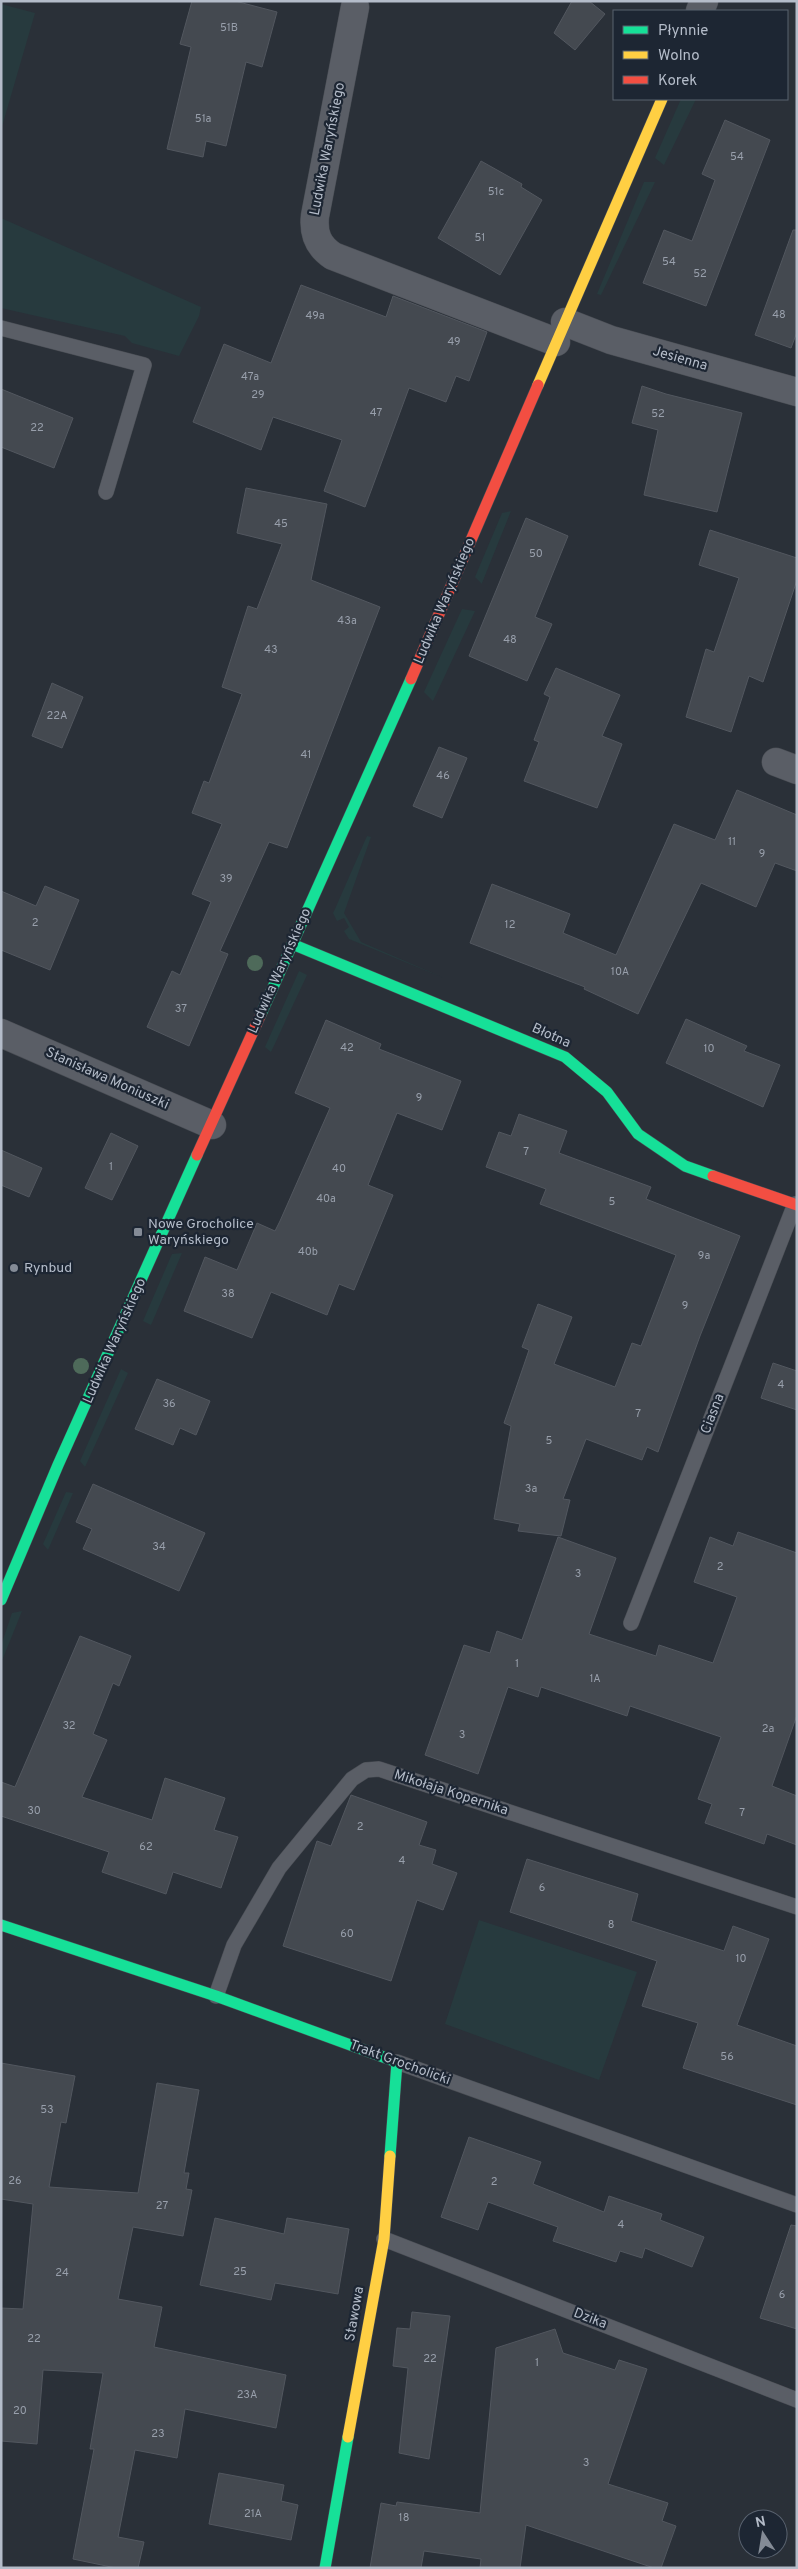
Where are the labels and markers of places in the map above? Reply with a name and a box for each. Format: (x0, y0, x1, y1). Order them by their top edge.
place label: Nowe Grocholice Waryńskiego (148, 1216, 254, 1249)
marker: Nowe Grocholice Waryńskiego (132, 1226, 144, 1238)
place label: Rynbud (24, 1260, 72, 1277)
marker: Rynbud (8, 1262, 20, 1274)

